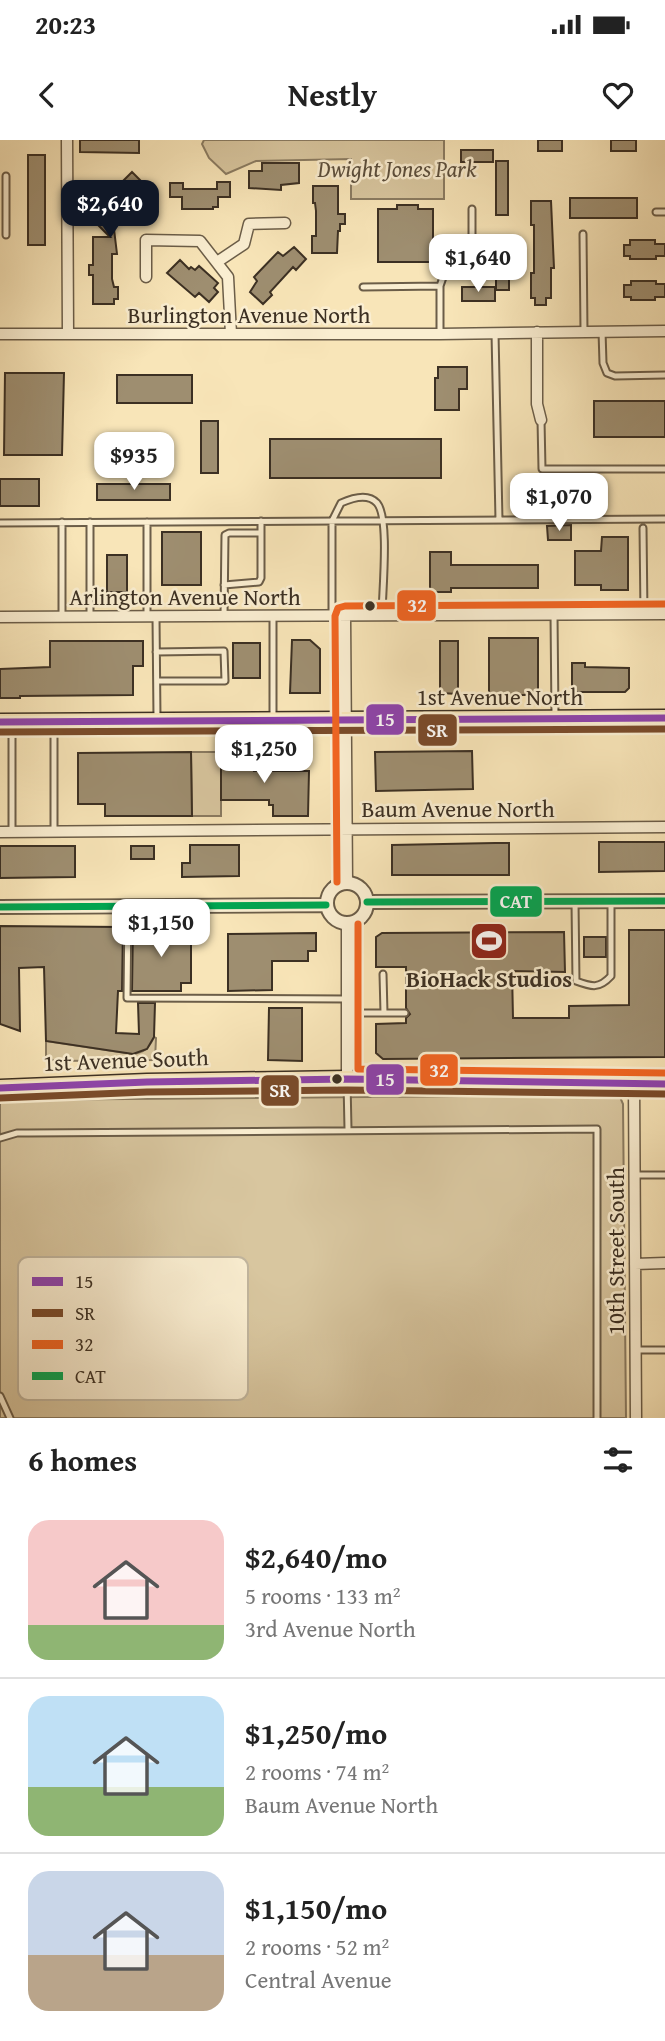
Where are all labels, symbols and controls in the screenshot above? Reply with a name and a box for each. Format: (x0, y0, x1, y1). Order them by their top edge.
text: 20:23 (35, 5, 96, 44)
text: Nestly (288, 71, 377, 118)
icon: back (28, 76, 66, 114)
icon: heart (599, 76, 637, 114)
park label: Dwight Jones Park (317, 152, 477, 185)
pin: $2,640 (53, 181, 167, 240)
text: $2,640 (77, 186, 143, 219)
pin: $1,640 (421, 234, 535, 294)
text: $1,640 (445, 240, 511, 273)
street label: Burlington Avenue North (127, 298, 371, 331)
pin: $935 (93, 432, 175, 492)
text: $935 (110, 438, 158, 471)
pin: $1,070 (502, 474, 616, 533)
text: $1,070 (526, 479, 592, 512)
street label: Arlington Avenue North (69, 580, 301, 613)
line badge: 32 (396, 589, 437, 622)
text: 32 (407, 591, 427, 619)
unlabelled marker (363, 599, 377, 613)
street label: 1st Avenue North (417, 680, 583, 713)
line badge: 15 (365, 703, 405, 736)
text: 15 (375, 705, 395, 733)
line badge: SR (417, 713, 458, 747)
text: SR (426, 716, 448, 744)
pin: $1,250 (207, 726, 321, 785)
text: $1,250 (231, 731, 297, 764)
street label: Baum Avenue North (361, 792, 555, 825)
line badge: CAT (489, 885, 543, 918)
text: CAT (500, 887, 532, 915)
pin: $1,150 (104, 900, 218, 959)
text: $1,150 (128, 905, 194, 938)
sports icon: BioHack Studios (468, 920, 510, 962)
place label: BioHack Studios (406, 962, 572, 995)
street label: 1st Avenue South (43, 1040, 209, 1079)
line badge: 32 (419, 1053, 459, 1087)
text: 32 (429, 1056, 449, 1084)
line badge: 15 (365, 1063, 405, 1096)
text: 15 (375, 1065, 395, 1093)
unlabelled marker (330, 1072, 344, 1086)
line badge: SR (260, 1074, 300, 1107)
text: SR (269, 1076, 291, 1104)
street label: 10th Street South (599, 1167, 632, 1335)
legend (18, 1257, 248, 1400)
text: 15 (75, 1267, 93, 1295)
text: SR (75, 1299, 95, 1327)
text: 32 (75, 1330, 93, 1358)
text: CAT (75, 1362, 106, 1390)
text: 6 homes (28, 1438, 137, 1482)
icon: filters (599, 1441, 637, 1479)
text: $2,640/mo (245, 1535, 387, 1579)
icon: home (84, 1548, 168, 1632)
text: 5 rooms · 133 m² (245, 1579, 400, 1612)
text: 3rd Avenue North (245, 1612, 416, 1645)
text: $1,250/mo (245, 1711, 387, 1755)
icon: home (84, 1724, 168, 1808)
text: 2 rooms · 74 m² (245, 1755, 389, 1788)
text: Baum Avenue North (245, 1788, 438, 1821)
text: $1,150/mo (245, 1886, 387, 1930)
icon: home (84, 1899, 168, 1983)
text: 2 rooms · 52 m² (245, 1930, 389, 1963)
text: Central Avenue (245, 1963, 392, 1996)

